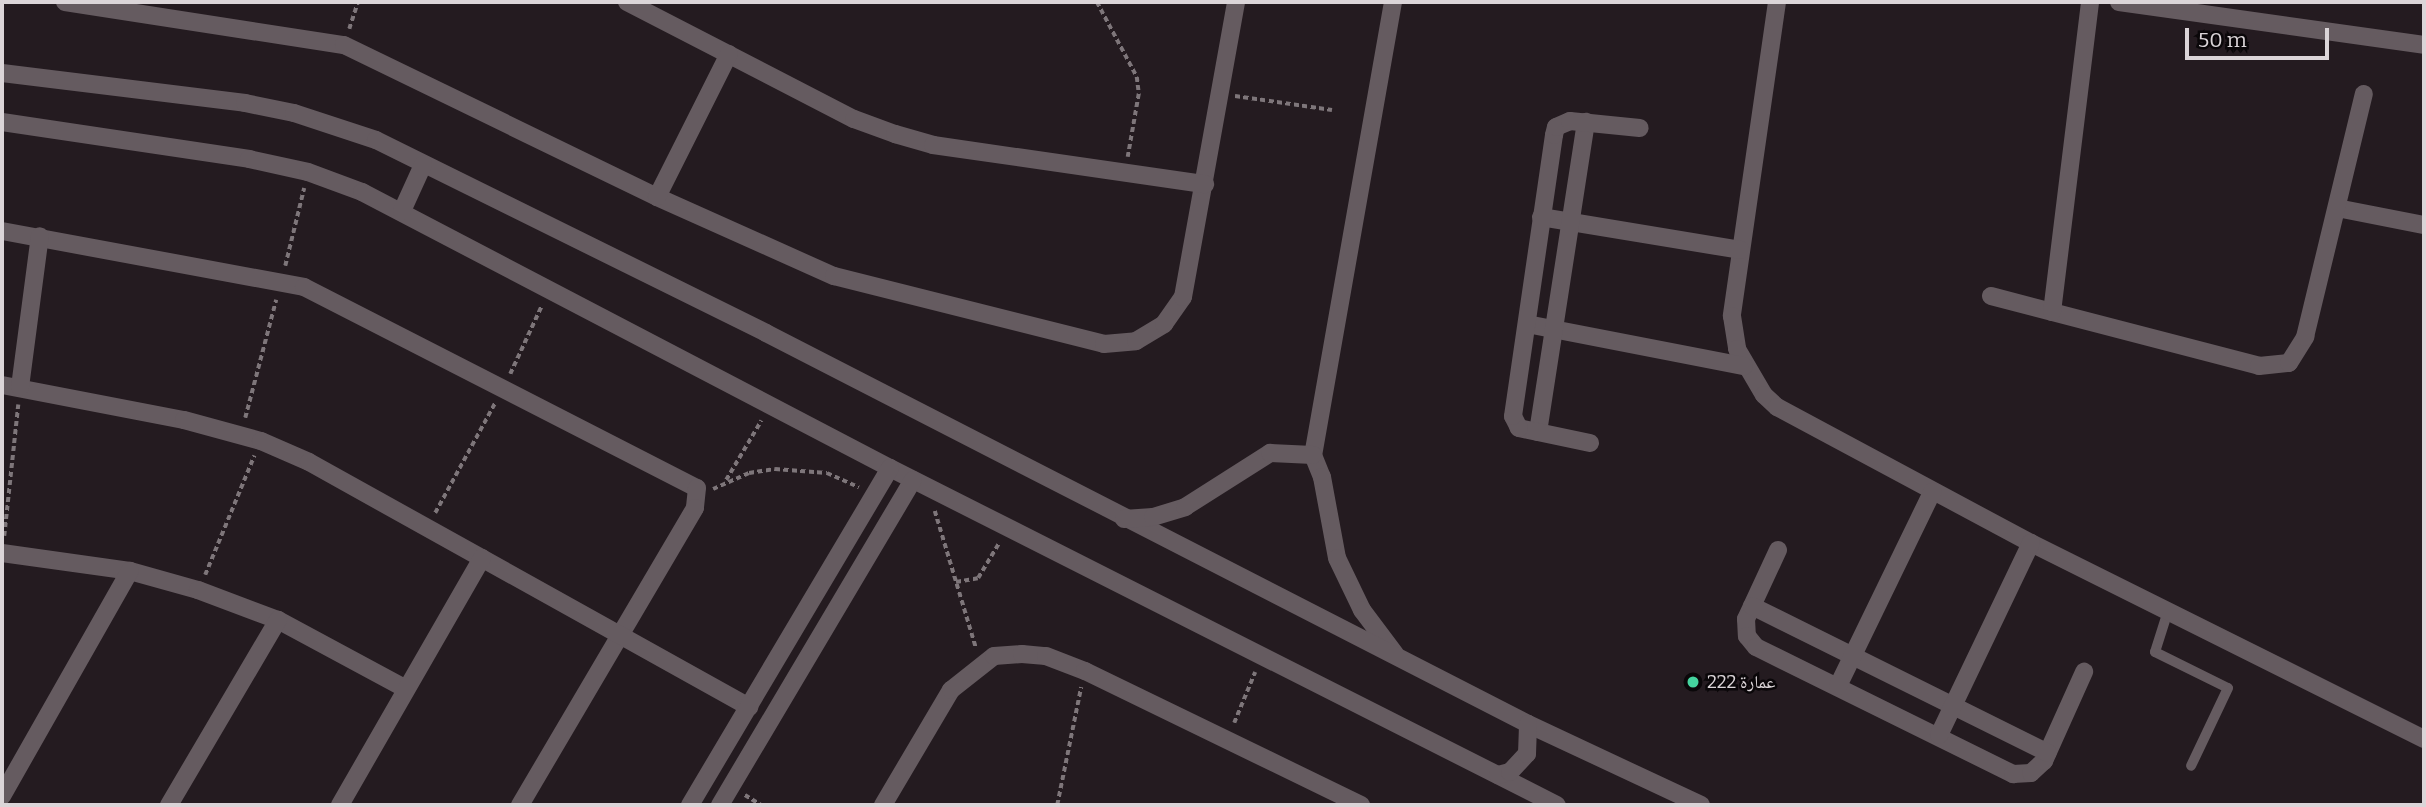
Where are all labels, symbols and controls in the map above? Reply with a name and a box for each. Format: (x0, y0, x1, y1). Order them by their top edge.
scale bar (2188, 14, 2332, 58)
text: 50 m (2198, 27, 2247, 53)
place label: عمارة 222 (1707, 671, 1775, 693)
marker: عمارة 222 (1685, 674, 1701, 690)

